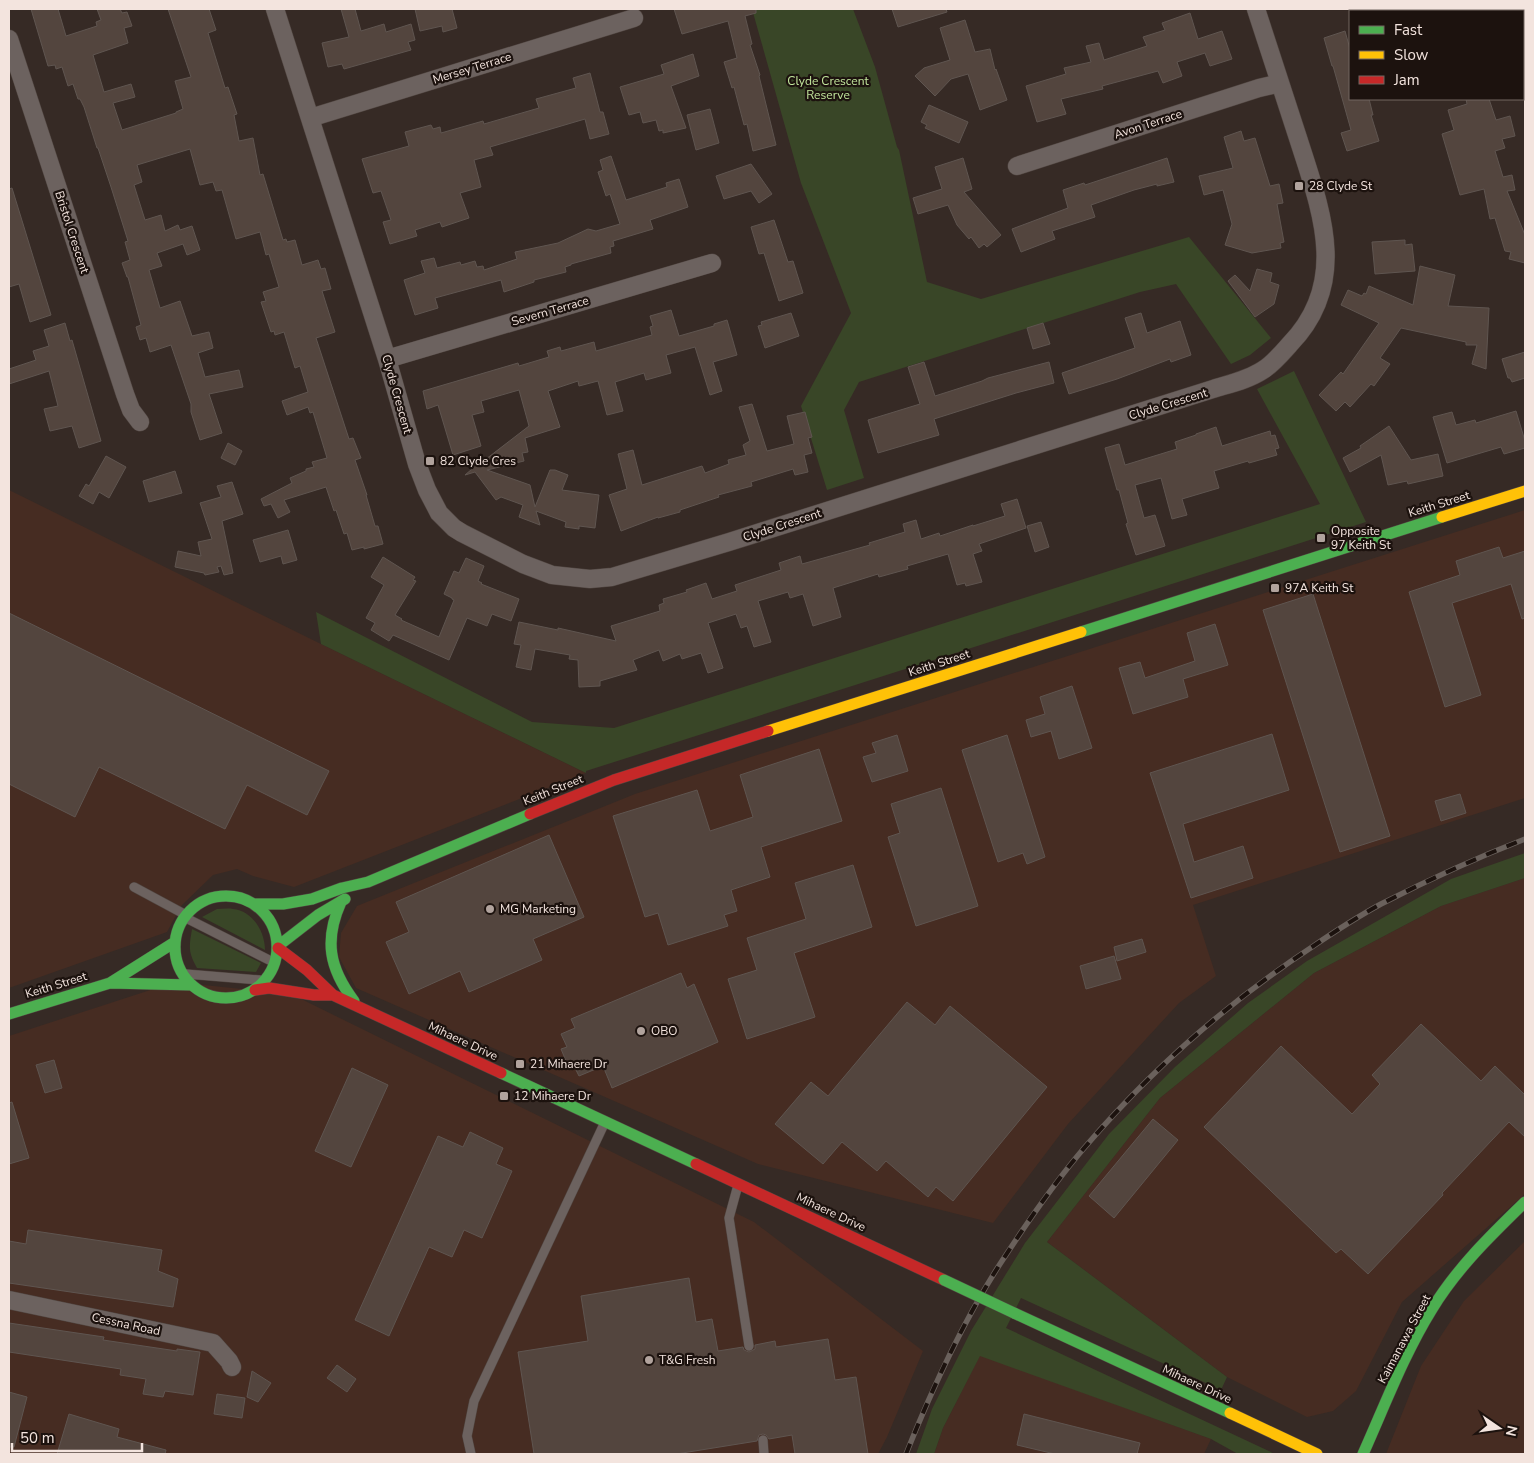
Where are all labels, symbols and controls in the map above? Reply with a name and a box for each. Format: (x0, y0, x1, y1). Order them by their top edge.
legend (1349, 10, 1524, 100)
text: Fast (1394, 20, 1423, 40)
text: Slow (1394, 45, 1429, 65)
street label: Mersey Terrace (431, 48, 513, 88)
text: Jam (1393, 70, 1420, 90)
park label: Clyde Crescent Reserve (787, 73, 869, 103)
street label: Avon Terrace (1112, 105, 1184, 143)
place label: 28 Clyde St (1309, 178, 1373, 194)
marker: 28 Clyde St (1293, 180, 1305, 192)
street label: Bristol Crescent (51, 189, 93, 276)
street label: Severn Terrace (509, 292, 591, 330)
street label: Clyde Crescent (378, 353, 416, 436)
street label: Clyde Crescent (1127, 384, 1210, 424)
place label: 82 Clyde Cres (440, 453, 516, 469)
marker: 82 Clyde Cres (424, 455, 436, 467)
street label: Keith Street (1406, 487, 1472, 521)
street label: Clyde Crescent (741, 505, 824, 545)
place label: Opposite 97 Keith St (1331, 523, 1391, 553)
marker: Opposite 97 Keith St (1315, 532, 1327, 544)
place label: 97A Keith St (1285, 580, 1354, 596)
marker: 97A Keith St (1269, 582, 1281, 594)
street label: Keith Street (906, 645, 972, 680)
street label: Keith Street (521, 770, 586, 809)
place label: MG Marketing (500, 901, 576, 917)
marker: MG Marketing (484, 903, 496, 915)
street label: Keith Street (23, 968, 89, 1002)
street label: Mihaere Drive (426, 1018, 500, 1064)
place label: OBO (651, 1023, 678, 1039)
marker: OBO (635, 1025, 647, 1037)
place label: 21 Mihaere Dr (530, 1056, 608, 1072)
marker: 21 Mihaere Dr (514, 1058, 526, 1070)
place label: 12 Mihaere Dr (514, 1088, 592, 1104)
marker: 12 Mihaere Dr (498, 1090, 510, 1102)
street label: Mihaere Drive (794, 1189, 868, 1235)
street label: Kaimanawa Street (1374, 1291, 1435, 1386)
street label: Cessna Road (90, 1309, 162, 1339)
place label: T&G Fresh (659, 1352, 716, 1368)
marker: T&G Fresh (643, 1354, 655, 1366)
street label: Mihaere Drive (1160, 1361, 1234, 1407)
north arrow (1474, 1403, 1524, 1453)
scale bar (12, 1420, 142, 1452)
text: N (1501, 1424, 1522, 1438)
text: 50 m (20, 1428, 55, 1448)

